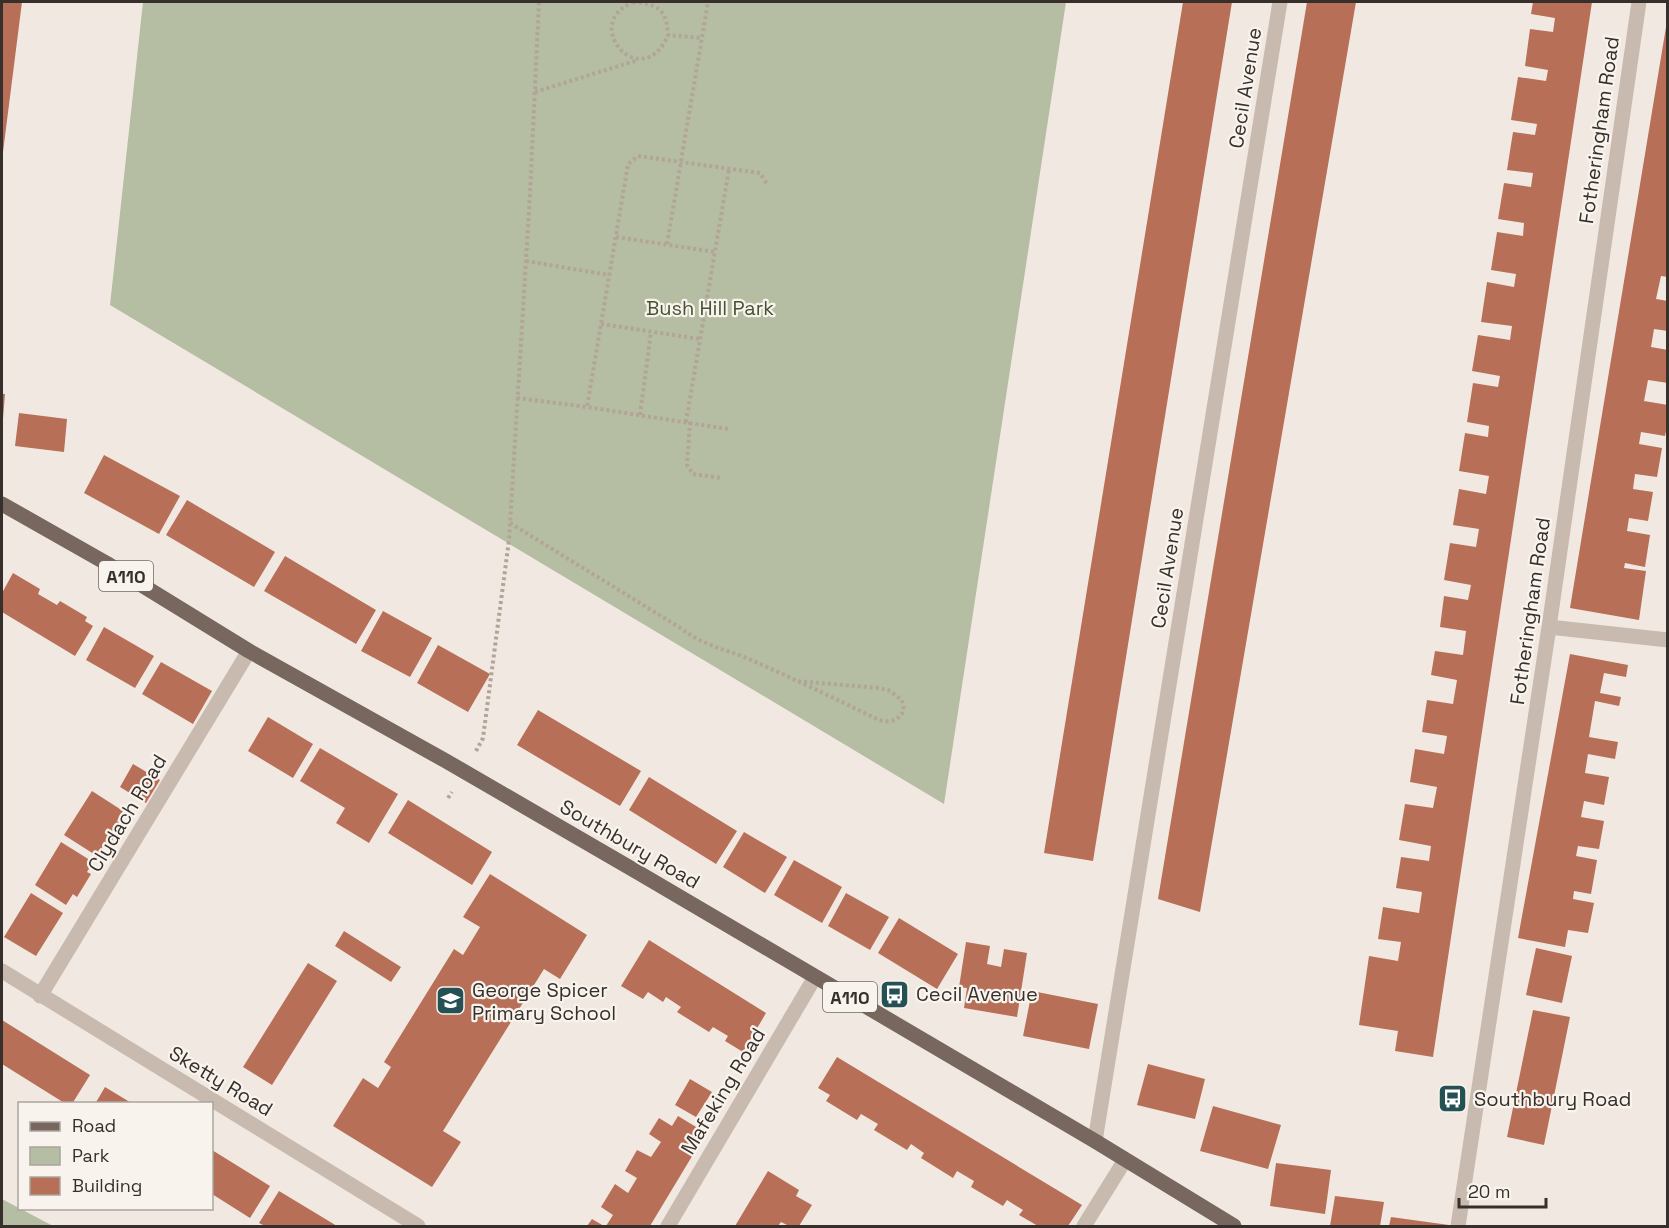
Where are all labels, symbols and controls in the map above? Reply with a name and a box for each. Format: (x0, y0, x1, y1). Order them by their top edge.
street label: Cecil Avenue (1223, 26, 1267, 150)
street label: Fotheringham Road (1573, 35, 1625, 225)
park label: Bush Hill Park (646, 295, 774, 321)
street label: Cecil Avenue (1145, 506, 1189, 630)
street label: Fotheringham Road (1504, 516, 1556, 706)
road number: A110 (99, 561, 153, 591)
street label: Clydach Road (82, 749, 172, 877)
street label: Southbury Road (555, 793, 705, 895)
place label: George Spicer Primary School (472, 977, 616, 1026)
bus stop icon: Cecil Avenue (879, 978, 911, 1010)
place label: Cecil Avenue (916, 981, 1038, 1007)
road number: A110 (823, 982, 877, 1012)
school or university icon: George Spicer Primary School (435, 985, 467, 1017)
street label: Mafeking Road (675, 1023, 771, 1159)
street label: Sketty Road (164, 1040, 278, 1122)
bus stop icon: Southbury Road (1437, 1083, 1469, 1115)
place label: Southbury Road (1474, 1086, 1631, 1112)
legend (18, 1102, 213, 1210)
text: Road (72, 1114, 116, 1137)
text: Park (72, 1144, 110, 1167)
scale bar (1459, 1171, 1546, 1209)
text: Building (72, 1174, 142, 1197)
text: 20 m (1468, 1180, 1511, 1203)

